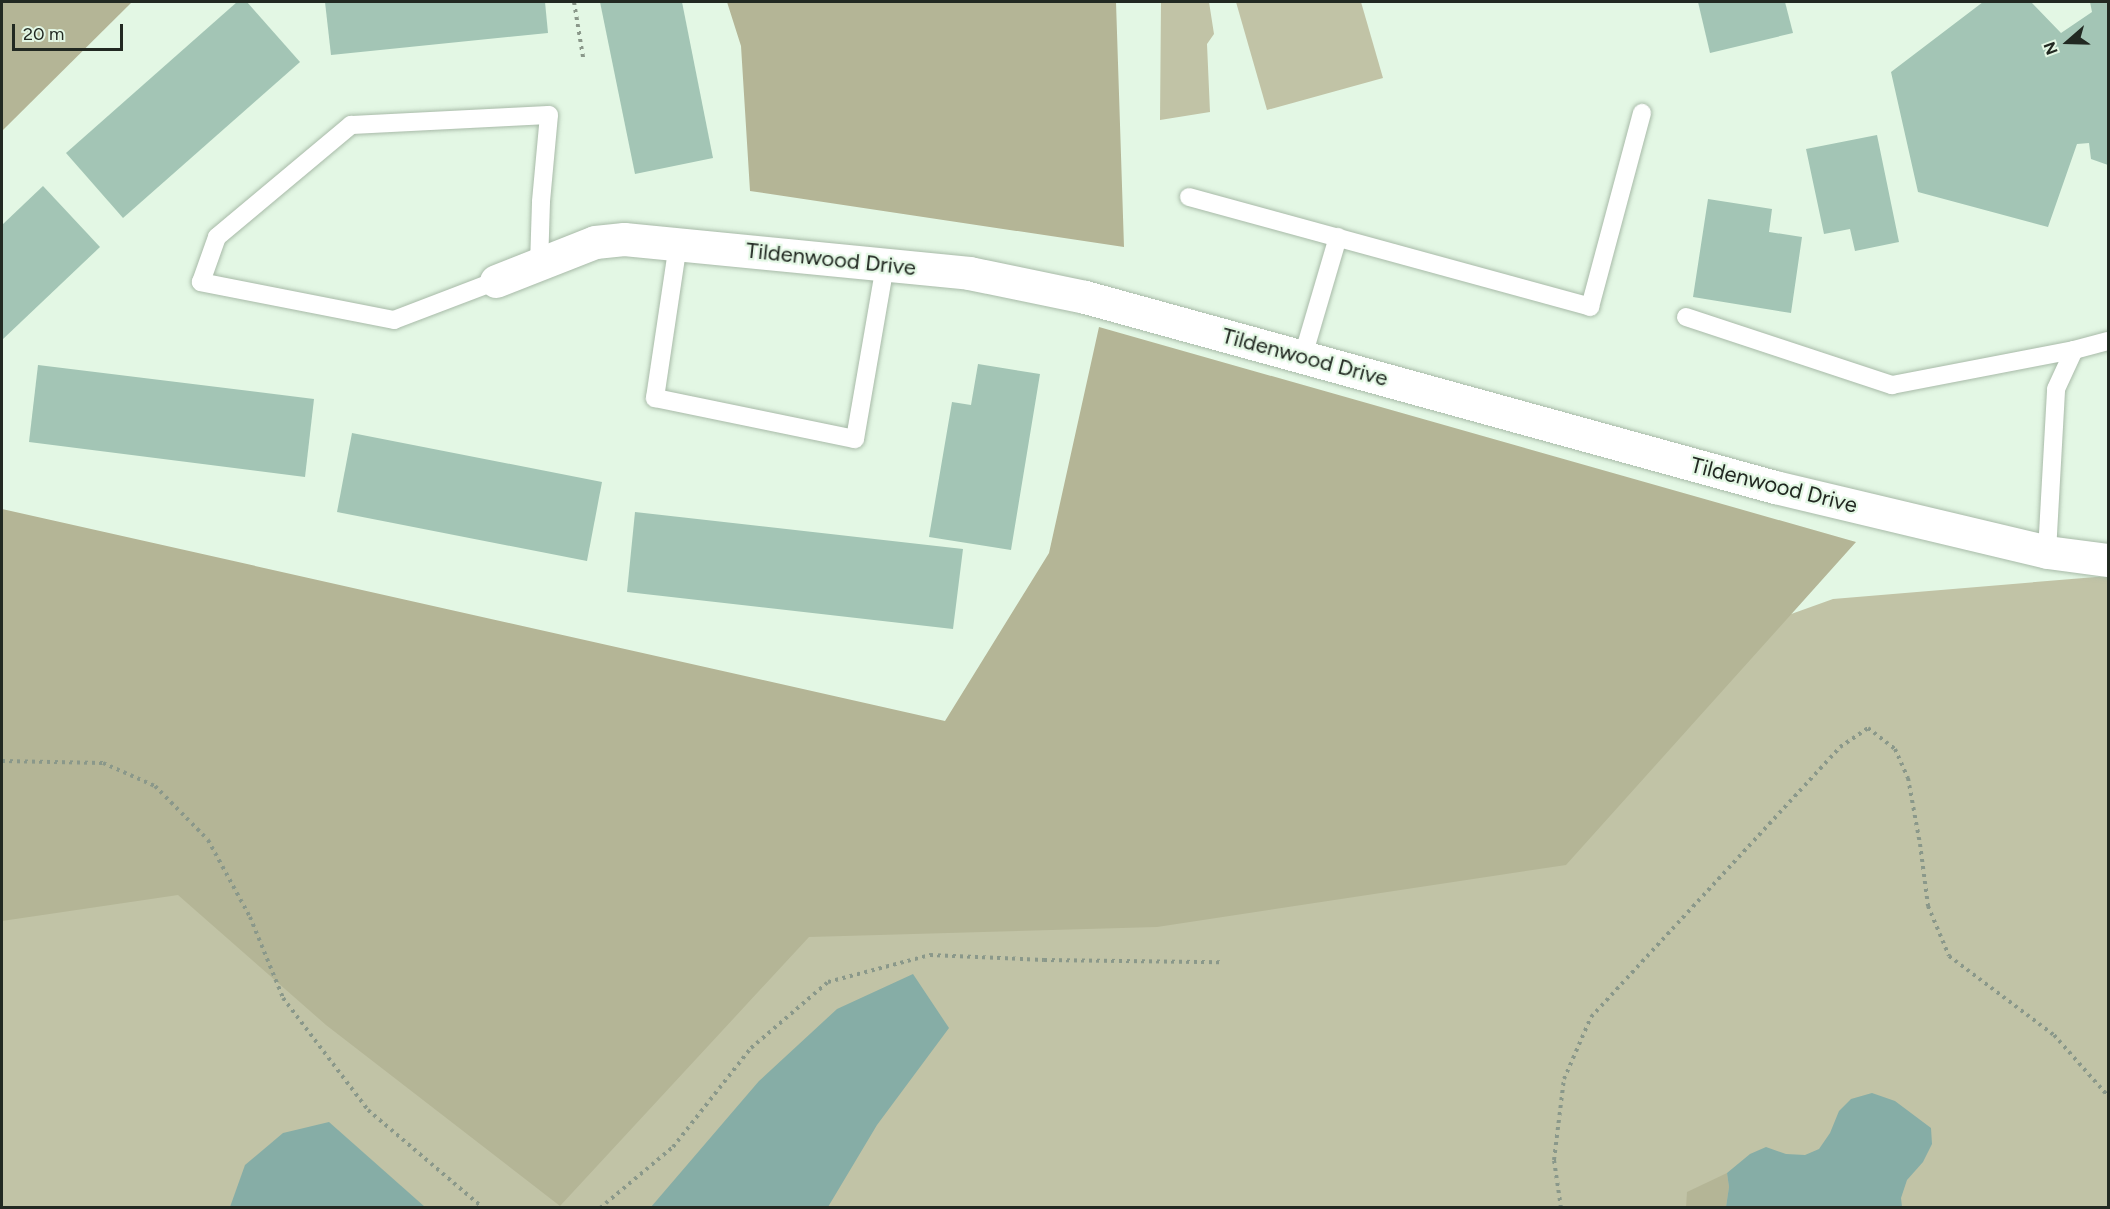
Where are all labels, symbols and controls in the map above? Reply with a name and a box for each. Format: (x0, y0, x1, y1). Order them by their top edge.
scale bar (15, 12, 126, 50)
north arrow (2038, 12, 2098, 72)
text: 20 m (23, 23, 64, 45)
text: N (2040, 39, 2062, 57)
street label: Tildenwood Drive (745, 237, 917, 281)
street label: Tildenwood Drive (1219, 322, 1391, 392)
street label: Tildenwood Drive (1688, 452, 1860, 518)

